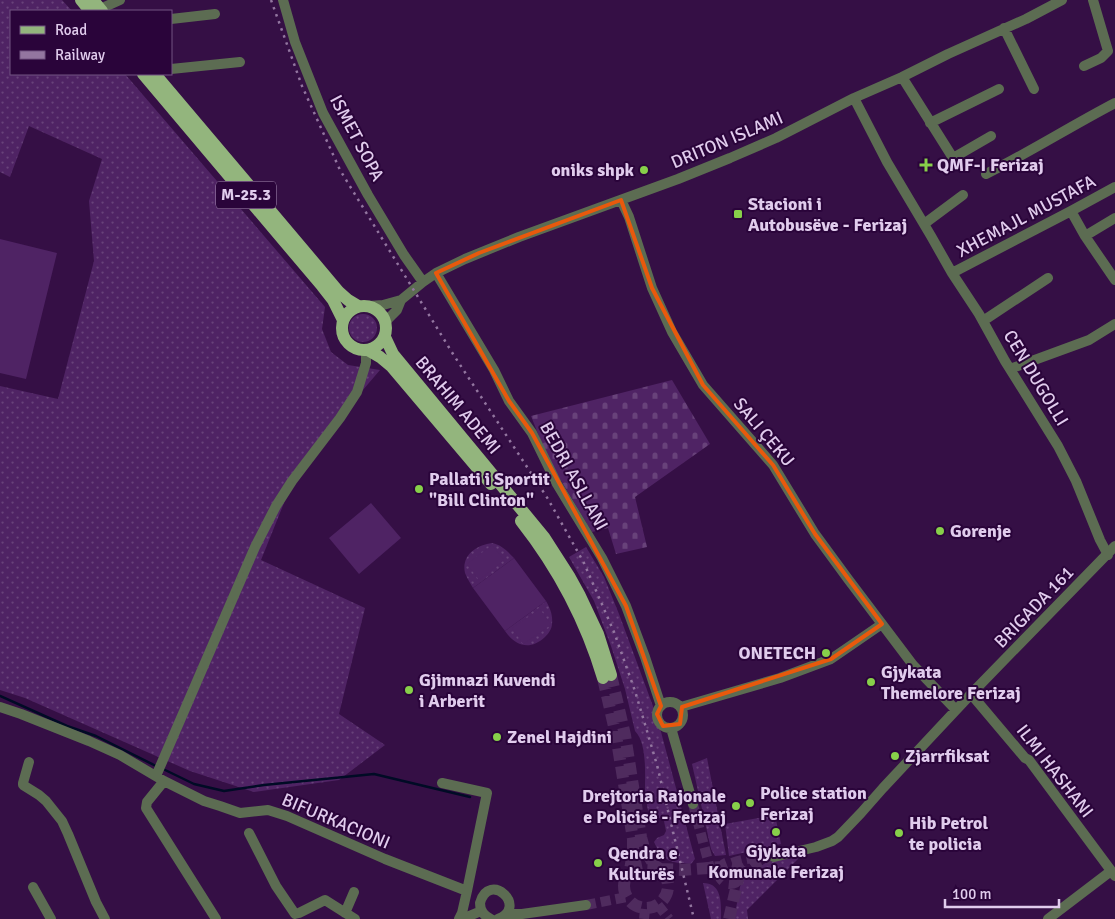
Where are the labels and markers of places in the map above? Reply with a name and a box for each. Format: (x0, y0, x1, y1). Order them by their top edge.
place label: QMF-I Ferizaj (937, 154, 1044, 176)
marker: QMF-I Ferizaj (919, 158, 933, 172)
place label: oniks shpk (551, 159, 635, 181)
marker: oniks shpk (638, 164, 650, 176)
place label: Stacioni i Autobusëve - Ferizaj (748, 193, 907, 236)
marker: Stacioni i Autobusëve - Ferizaj (732, 208, 744, 220)
place label: Pallati i Sportit "Bill Clinton" (429, 468, 550, 511)
marker: Pallati i Sportit "Bill Clinton" (413, 483, 425, 495)
place label: Gorenje (950, 520, 1011, 542)
marker: Gorenje (934, 525, 946, 537)
place label: ONETECH (739, 642, 816, 664)
marker: ONETECH (820, 647, 832, 659)
place label: Gjykata Themelore Ferizaj (881, 661, 1021, 704)
place label: Gjimnazi Kuvendi i Arberit (419, 669, 556, 712)
marker: Gjykata Themelore Ferizaj (865, 676, 877, 688)
marker: Gjimnazi Kuvendi i Arberit (403, 684, 415, 696)
place label: Zenel Hajdini (507, 726, 612, 748)
marker: Zenel Hajdini (491, 731, 503, 743)
place label: Zjarrfiksat (905, 745, 990, 767)
marker: Zjarrfiksat (889, 750, 901, 762)
place label: Police station Ferizaj (760, 782, 867, 825)
place label: Drejtoria Rajonale e Policisë - Ferizaj (582, 785, 726, 828)
marker: Police station Ferizaj (744, 797, 756, 809)
marker: Drejtoria Rajonale e Policisë - Ferizaj (730, 800, 742, 812)
place label: Hib Petrol te policia (908, 812, 988, 855)
marker: Gjykata Komunale Ferizaj (770, 826, 782, 838)
marker: Hib Petrol te policia (893, 827, 905, 839)
place label: Gjykata Komunale Ferizaj (708, 840, 844, 883)
place label: Qendra e Kulturës (608, 842, 678, 885)
marker: Qendra e Kulturës (592, 857, 604, 869)

